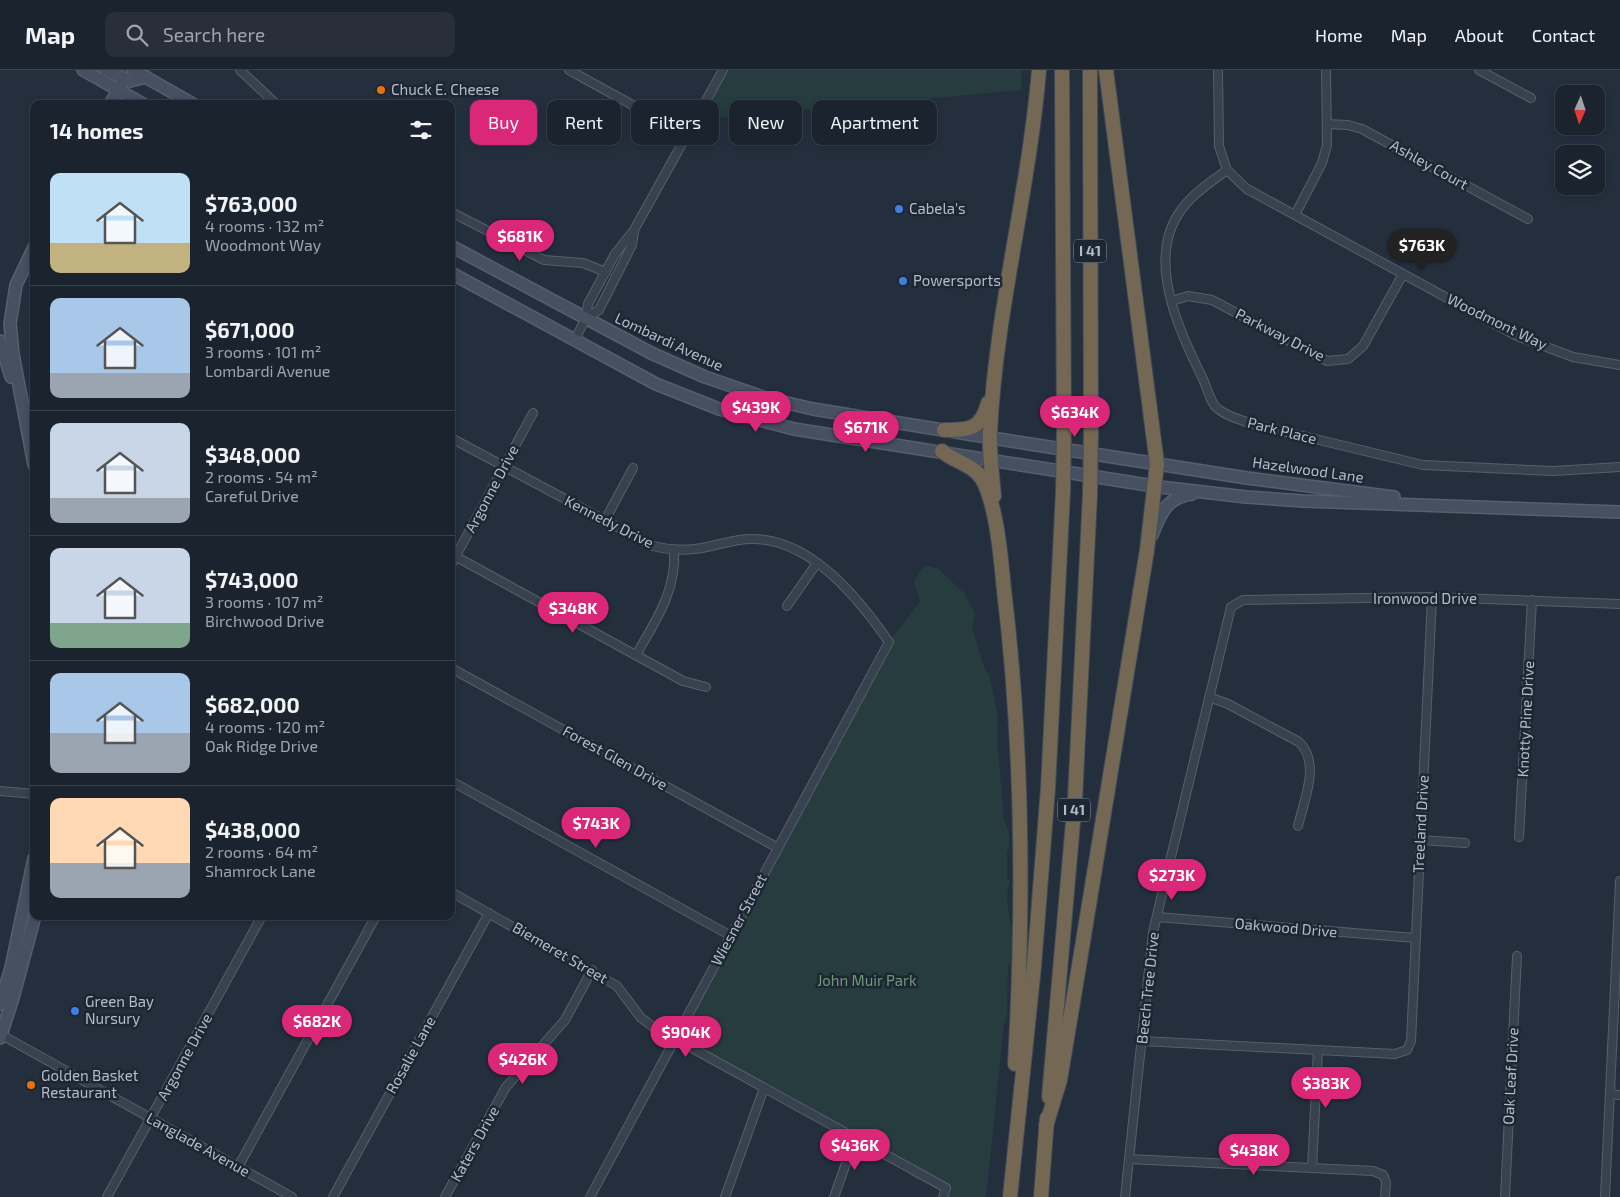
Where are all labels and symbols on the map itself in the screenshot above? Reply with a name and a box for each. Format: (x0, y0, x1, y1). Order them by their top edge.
place label: Chuck E. Cheese (391, 80, 499, 98)
marker: Chuck E. Cheese (375, 84, 387, 96)
north arrow (1555, 85, 1605, 135)
street label: Ashley Court (1387, 135, 1472, 193)
place label: Cabela's (909, 199, 966, 217)
marker: Cabela's (893, 203, 905, 215)
pin: $681K (485, 220, 555, 262)
pin: $763K (1387, 228, 1457, 271)
road number: I 41 (1074, 240, 1106, 262)
place label: Powersports (913, 271, 1001, 289)
marker: Powersports (897, 275, 909, 287)
street label: Woodmont Way (1444, 289, 1550, 353)
street label: Parkway Drive (1233, 304, 1328, 364)
street label: Lombardi Avenue (612, 308, 727, 374)
pin: $439K (721, 390, 791, 433)
pin: $634K (1040, 396, 1110, 438)
pin: $671K (831, 410, 901, 453)
street label: Park Place (1246, 413, 1319, 447)
street label: Argonne Drive (461, 442, 522, 535)
street label: Hazelwood Lane (1251, 452, 1365, 486)
street label: Kennedy Drive (562, 491, 657, 551)
street label: Ironwood Drive (1373, 589, 1477, 607)
pin: $348K (538, 592, 608, 634)
street label: Knotty Pine Drive (1513, 660, 1537, 778)
street label: Forest Glen Drive (560, 721, 671, 793)
street label: Treeland Drive (1408, 774, 1432, 873)
road number: I 41 (1058, 798, 1090, 822)
pin: $743K (561, 806, 631, 849)
pin: $273K (1137, 858, 1207, 901)
street label: Wiesner Street (706, 870, 770, 968)
street label: Oakwood Drive (1234, 914, 1338, 940)
street label: Biemeret Street (510, 918, 612, 987)
street label: Beech Tree Drive (1132, 931, 1162, 1045)
park label: John Muir Park (817, 971, 917, 989)
place label: Green Bay Nursury (85, 992, 154, 1027)
pin: $682K (282, 1004, 352, 1047)
marker: Green Bay Nursury (69, 1005, 81, 1017)
street label: Argonne Drive (153, 1010, 215, 1103)
street label: Rosalie Lane (381, 1013, 439, 1096)
pin: $904K (651, 1016, 721, 1058)
street label: Oak Leaf Drive (1498, 1027, 1522, 1125)
pin: $426K (488, 1042, 558, 1085)
place label: Golden Basket Restaurant (41, 1066, 139, 1101)
pin: $383K (1291, 1066, 1361, 1109)
marker: Golden Basket Restaurant (25, 1079, 37, 1091)
street label: Katers Drive (446, 1103, 502, 1184)
street label: Langlade Avenue (144, 1108, 253, 1180)
pin: $436K (820, 1128, 890, 1171)
pin: $438K (1219, 1134, 1289, 1176)

